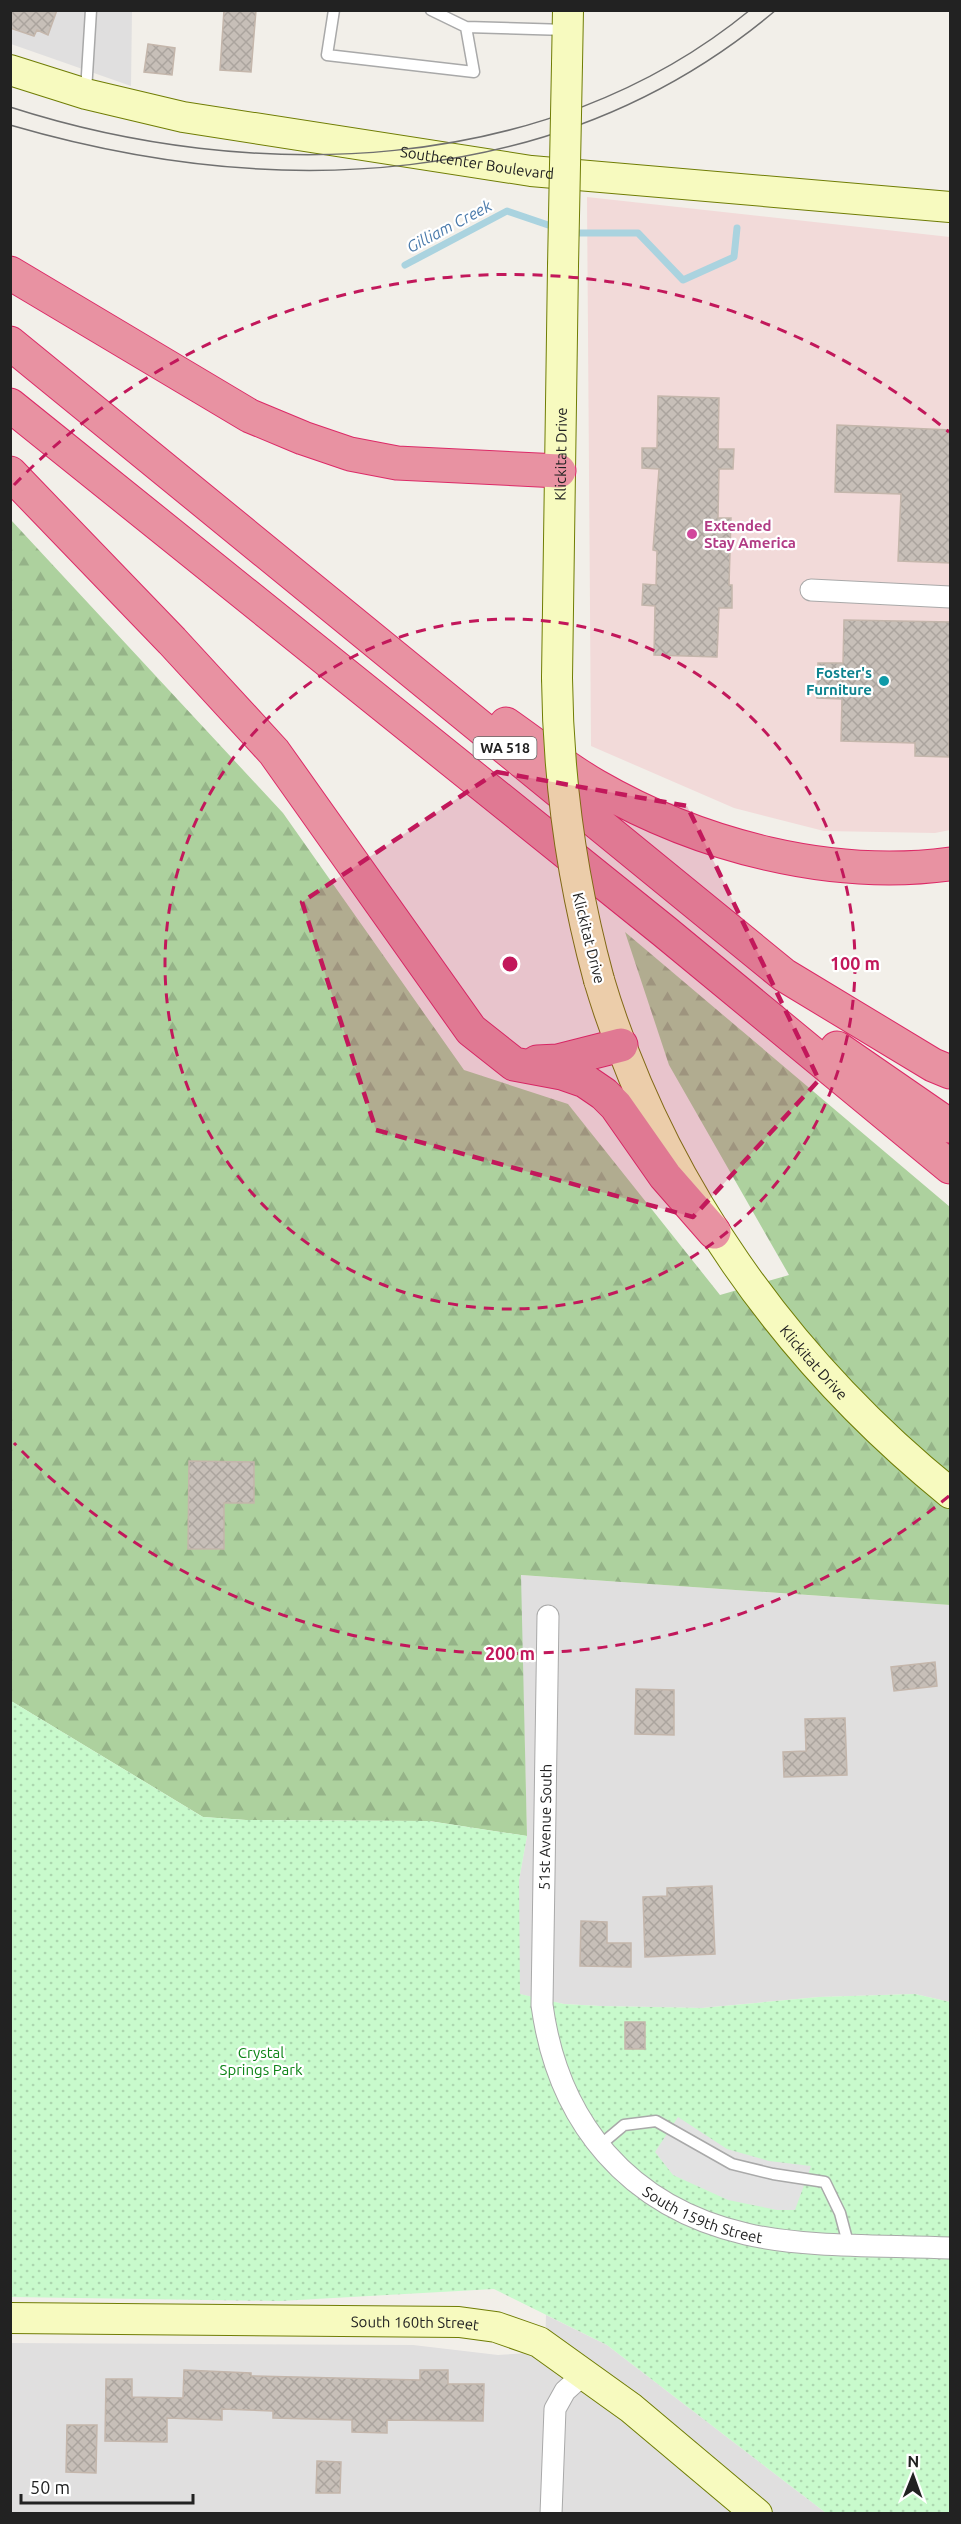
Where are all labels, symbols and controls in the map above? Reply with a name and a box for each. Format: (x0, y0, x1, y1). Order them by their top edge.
street label: Southcenter Boulevard (399, 142, 555, 181)
water label: Gilliam Creek (403, 196, 495, 256)
street label: Klickitat Drive (551, 407, 569, 501)
place label: Extended Stay America (704, 517, 796, 551)
marker: Extended Stay America (685, 527, 699, 541)
place label: Foster's Furniture (806, 664, 872, 698)
marker: Foster's Furniture (877, 674, 891, 688)
road number: WA 518 (474, 737, 536, 759)
street label: Klickitat Drive (569, 891, 609, 985)
text: 100 m (830, 953, 880, 973)
centre of rings (500, 954, 520, 974)
street label: Klickitat Drive (777, 1321, 851, 1403)
text: 200 m (485, 1643, 535, 1663)
street label: 51st Avenue South (535, 1764, 555, 1890)
park label: Crystal Springs Park (220, 2044, 303, 2078)
street label: South 159th Street (640, 2182, 764, 2246)
street label: South 160th Street (351, 2313, 480, 2333)
north arrow (883, 2446, 943, 2506)
text: N (907, 2452, 919, 2470)
scale bar (21, 2467, 194, 2505)
text: 50 m (30, 2477, 70, 2497)

